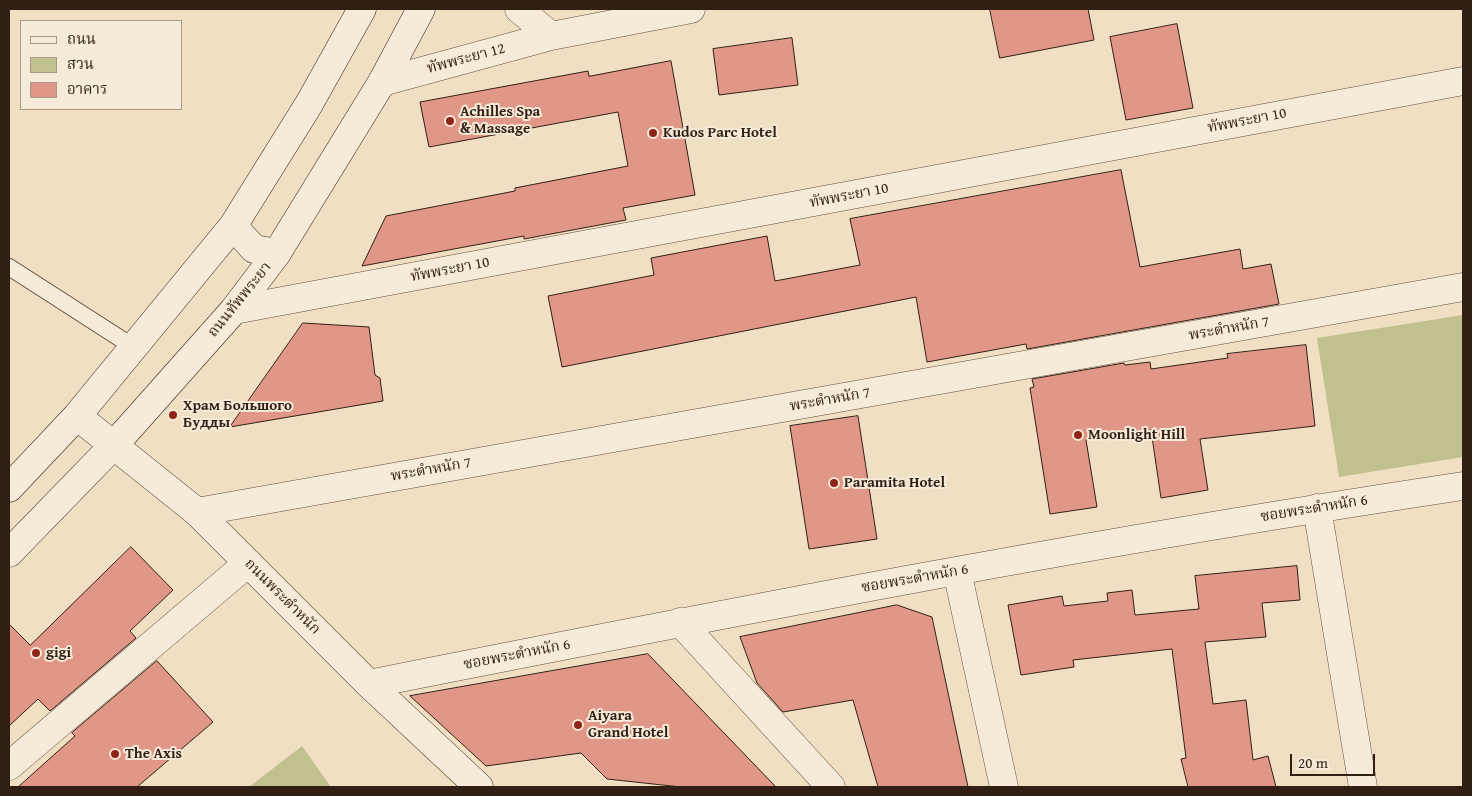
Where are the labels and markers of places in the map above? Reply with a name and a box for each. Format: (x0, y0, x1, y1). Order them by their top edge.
place label: Achilles Spa & Massage (460, 103, 540, 138)
marker: Achilles Spa & Massage (444, 115, 456, 127)
place label: Kudos Parc Hotel (663, 124, 777, 142)
marker: Kudos Parc Hotel (647, 127, 659, 139)
place label: Храм Большого Будды (183, 397, 292, 432)
marker: Храм Большого Будды (167, 409, 179, 421)
place label: Moonlight Hill (1088, 426, 1185, 444)
marker: Moonlight Hill (1072, 429, 1084, 441)
place label: Paramita Hotel (844, 474, 945, 492)
marker: Paramita Hotel (828, 477, 840, 489)
place label: gigi (46, 644, 71, 662)
marker: gigi (30, 647, 42, 659)
place label: Aiyara Grand Hotel (588, 707, 668, 742)
marker: Aiyara Grand Hotel (572, 719, 584, 731)
place label: The Axis (125, 745, 182, 763)
marker: The Axis (109, 748, 121, 760)

